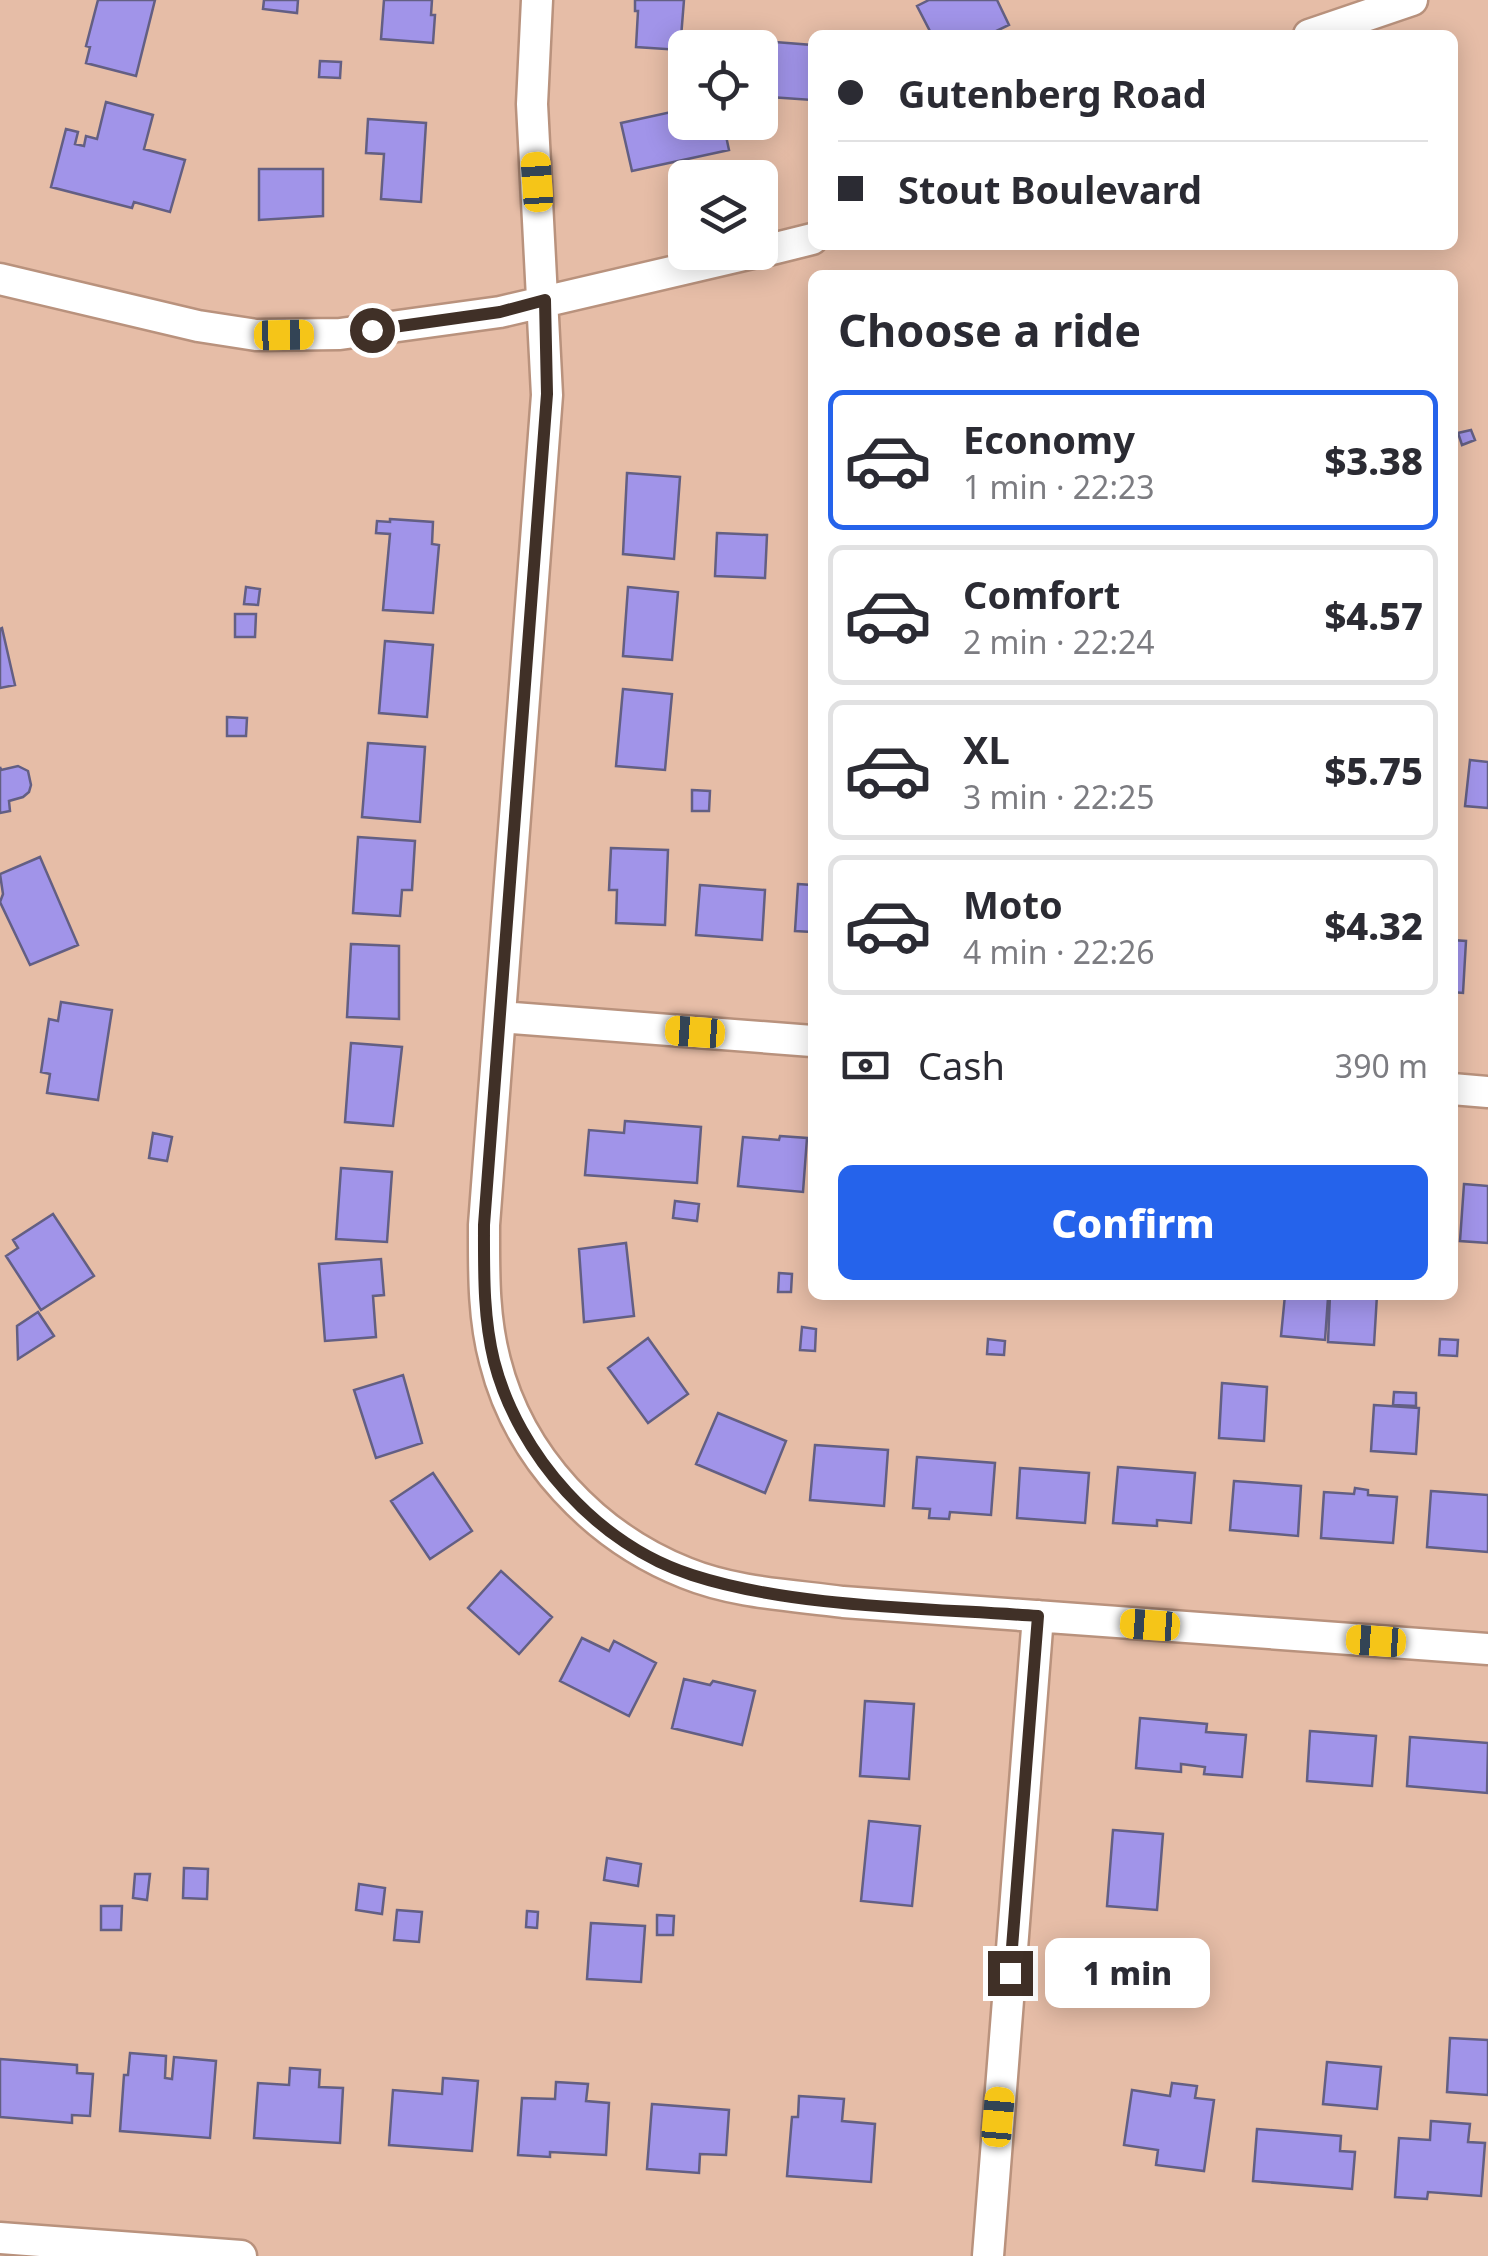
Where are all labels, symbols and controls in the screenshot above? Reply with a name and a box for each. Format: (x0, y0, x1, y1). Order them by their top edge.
map controls (668, 30, 778, 270)
button: locate (668, 30, 778, 140)
text: Gutenberg Road (898, 67, 1207, 119)
car (520, 151, 554, 213)
button: layers (668, 160, 778, 270)
text: Stout Boulevard (898, 163, 1202, 215)
text: Choose a ride (838, 299, 1141, 360)
route start (350, 308, 395, 353)
car (254, 319, 314, 351)
text: Economy (963, 413, 1135, 465)
icon: car (843, 415, 933, 505)
text: $3.38 (1324, 434, 1423, 486)
text: 1 min · 22:23 (963, 465, 1155, 508)
text: Comfort (963, 568, 1120, 620)
icon: car (843, 570, 933, 660)
text: $4.57 (1324, 589, 1423, 641)
text: 2 min · 22:24 (963, 620, 1155, 663)
text: XL (963, 723, 1010, 775)
icon: car (843, 725, 933, 815)
text: $5.75 (1324, 744, 1423, 796)
text: 3 min · 22:25 (963, 775, 1155, 818)
text: Moto (963, 878, 1063, 930)
icon: car (843, 880, 933, 970)
text: $4.32 (1324, 899, 1423, 951)
text: 4 min · 22:26 (963, 930, 1155, 973)
car (664, 1015, 726, 1049)
icon: cash (838, 1038, 893, 1093)
text: Cash (918, 1039, 1005, 1091)
text: 390 m (1335, 1044, 1428, 1087)
button: Confirm (838, 1165, 1428, 1280)
car (1119, 1608, 1181, 1642)
car (1345, 1624, 1407, 1658)
callout: 1 min (1045, 1938, 1210, 2008)
route end (988, 1951, 1033, 1996)
text: 1 min (1083, 1951, 1172, 1994)
car (980, 2086, 1016, 2148)

